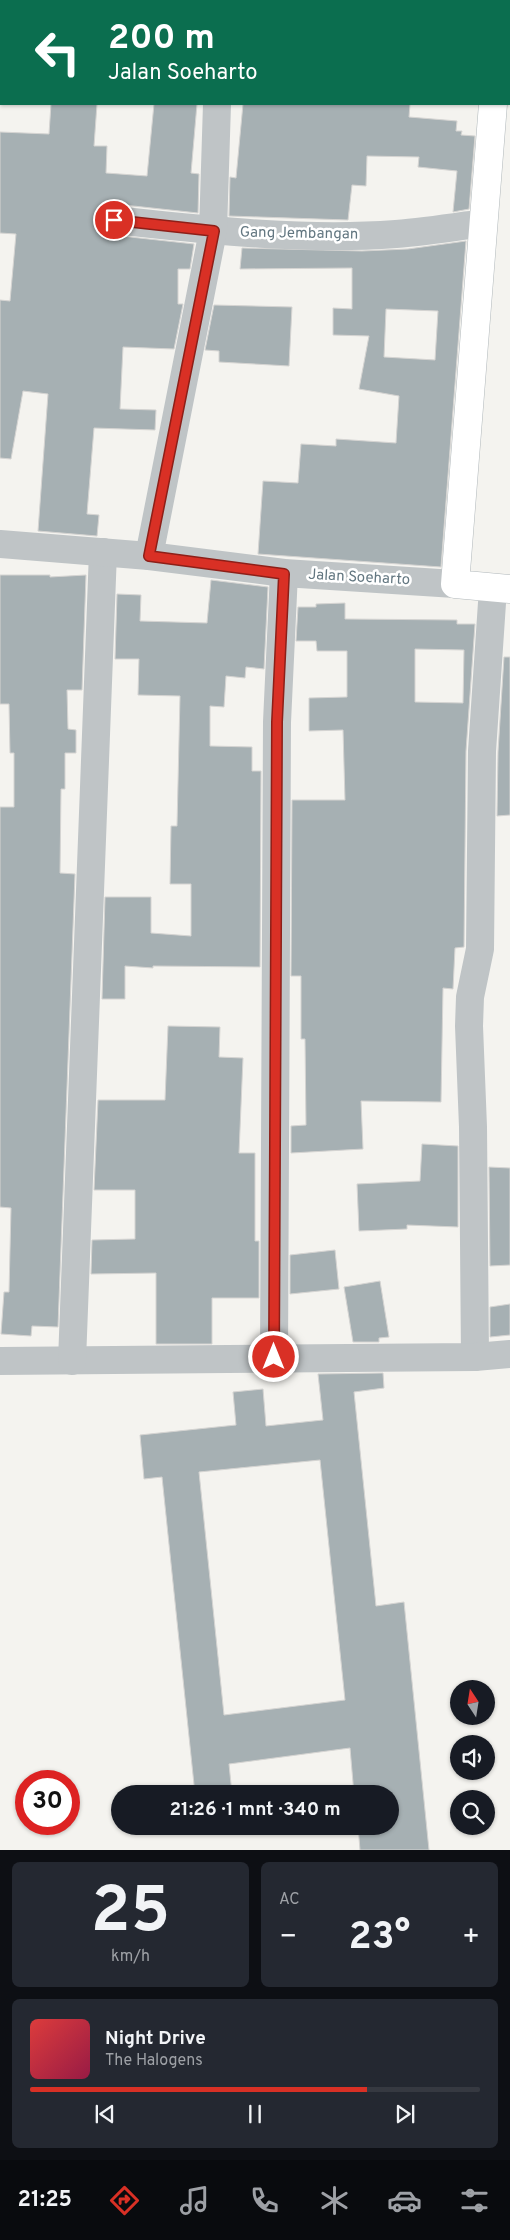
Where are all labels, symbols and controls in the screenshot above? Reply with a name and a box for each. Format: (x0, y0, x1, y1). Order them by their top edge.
text: 200 m (108, 17, 215, 61)
icon: left (25, 20, 90, 85)
text: Jalan Soeharto (108, 60, 258, 87)
pin (93, 199, 135, 241)
icon: arrive (100, 206, 128, 234)
street label: Gang Jembangan (240, 223, 358, 245)
street label: Jalan Soeharto (308, 566, 410, 590)
position arrow (247, 1330, 299, 1382)
north arrow (450, 1680, 495, 1725)
map controls (450, 1680, 495, 1835)
button: sound (450, 1735, 495, 1780)
speed limit sign: 30 (15, 1770, 80, 1835)
button: search (450, 1790, 495, 1835)
text: 21:26 · 1 mnt · 340 m (169, 1798, 341, 1822)
text: 25 (91, 1873, 170, 1955)
text: AC (279, 1890, 300, 1910)
text: 23° (349, 1914, 410, 1963)
text: − (279, 1920, 297, 1956)
text: + (462, 1920, 480, 1956)
text: km/h (111, 1947, 150, 1967)
text: Night Drive (105, 2027, 206, 2051)
text: The Halogens (105, 2051, 203, 2071)
icon: previous (91, 2100, 119, 2128)
icon: pause (241, 2100, 269, 2128)
icon: next (391, 2100, 419, 2128)
icon: directions (107, 2183, 142, 2218)
icon: music (177, 2183, 212, 2218)
icon: phone (247, 2183, 282, 2218)
icon: climate (317, 2183, 352, 2218)
icon: car (387, 2183, 422, 2218)
icon: filters (457, 2183, 492, 2218)
text: 21:25 (18, 2187, 72, 2214)

